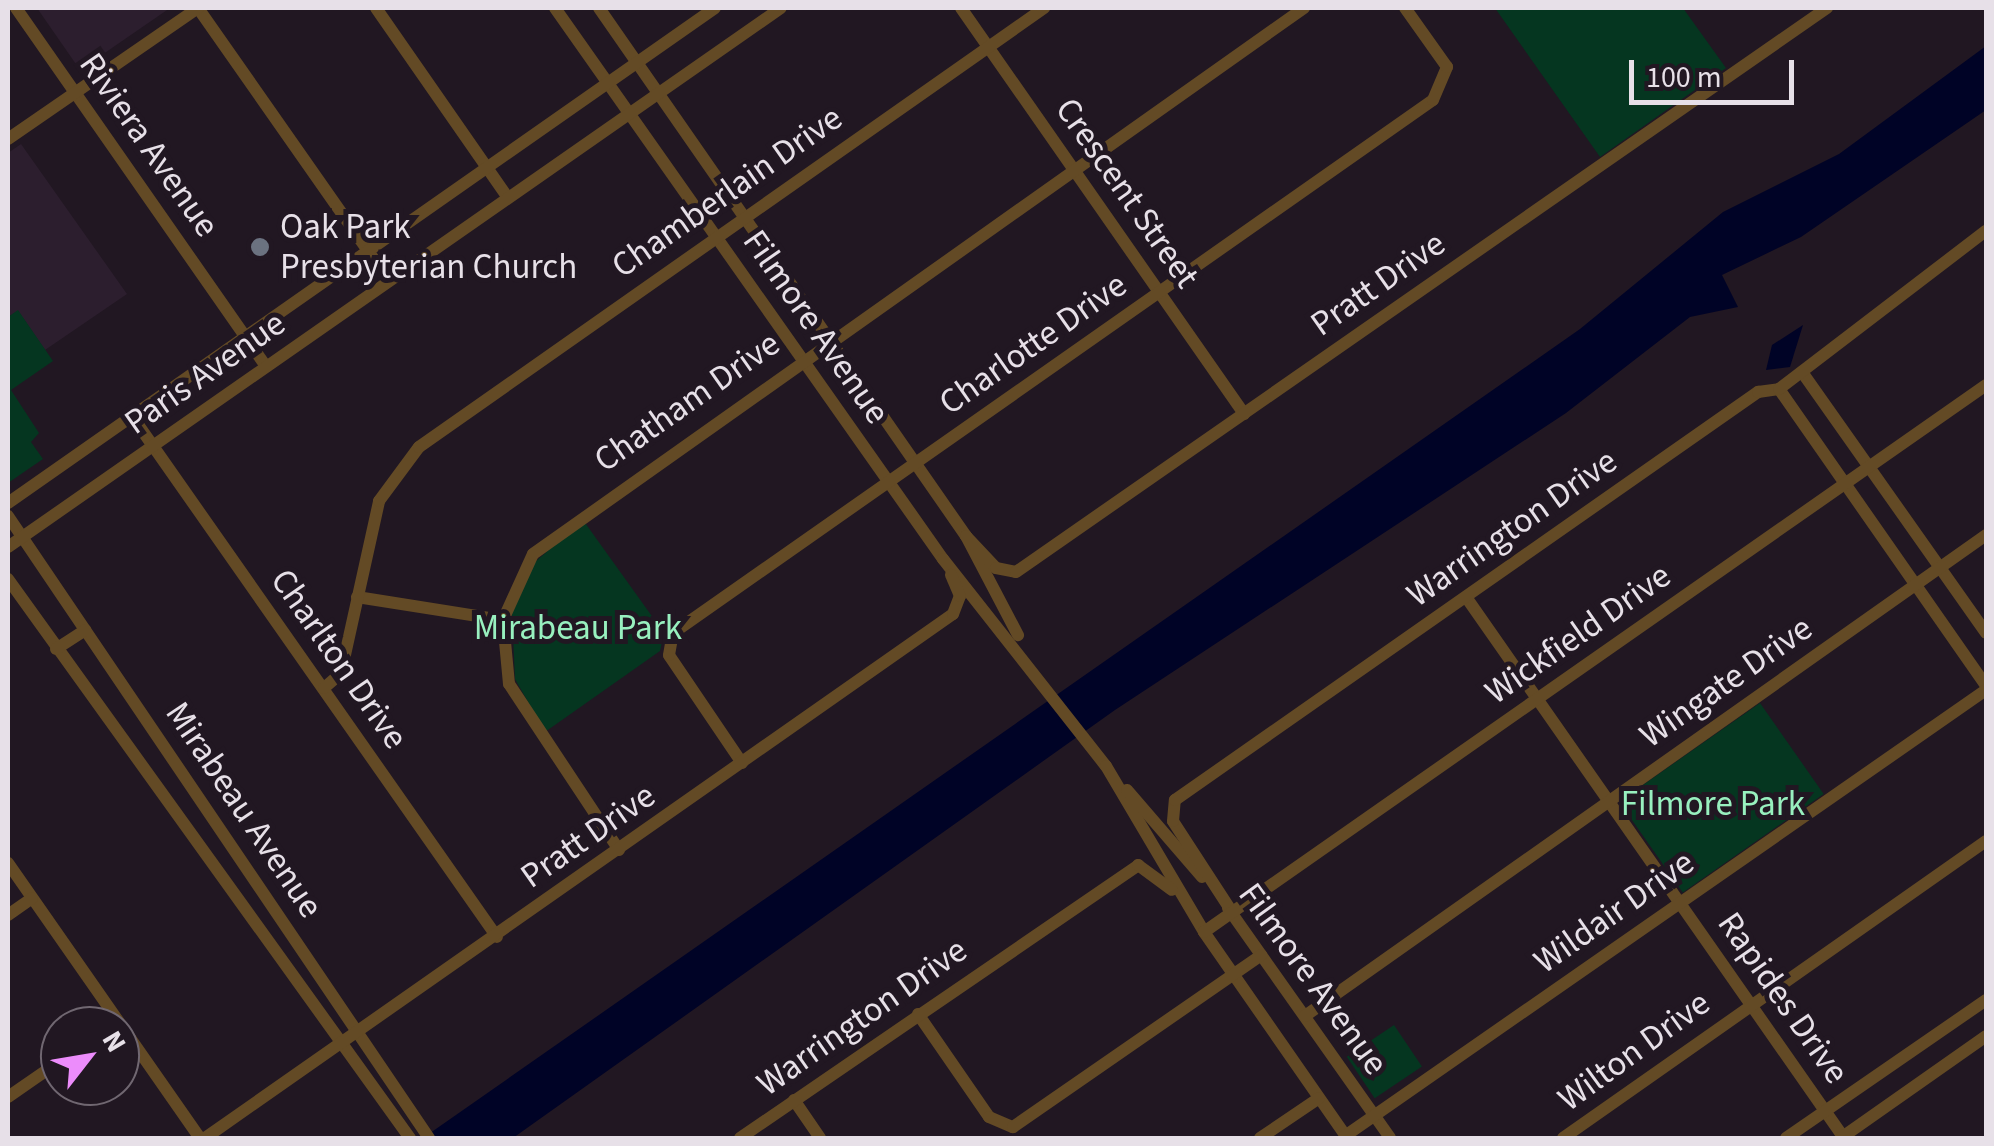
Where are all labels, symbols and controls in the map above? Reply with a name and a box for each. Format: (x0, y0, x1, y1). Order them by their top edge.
scale bar (1634, 40, 1799, 102)
street label: Riviera Avenue (70, 45, 228, 245)
text: 100 m (1646, 56, 1722, 99)
street label: Crescent Street (1046, 90, 1208, 296)
street label: Chamberlain Drive (604, 97, 850, 287)
place label: Oak Park Presbyterian Church (280, 206, 577, 288)
street label: Filmore Avenue (734, 222, 898, 432)
street label: Pratt Drive (1303, 223, 1453, 345)
marker: Oak Park Presbyterian Church (249, 236, 271, 258)
street label: Charlotte Drive (931, 264, 1135, 424)
street label: Paris Avenue (117, 302, 293, 444)
street label: Chatham Drive (586, 323, 788, 481)
street label: Warrington Drive (1399, 440, 1625, 616)
street label: Wickfield Drive (1477, 555, 1679, 713)
street label: Charlton Drive (262, 561, 416, 757)
park label: Mirabeau Park (474, 607, 682, 649)
street label: Wingate Drive (1632, 607, 1820, 757)
street label: Mirabeau Avenue (156, 694, 332, 926)
street label: Pratt Drive (513, 775, 663, 897)
park label: Filmore Park (1621, 783, 1805, 825)
street label: Wildair Drive (1526, 842, 1702, 982)
street label: Filmore Avenue (1229, 875, 1397, 1083)
street label: Rapides Drive (1709, 904, 1857, 1092)
street label: Warrington Drive (749, 929, 975, 1105)
street label: Wilton Drive (1550, 982, 1718, 1120)
north arrow (40, 1006, 140, 1106)
text: N (92, 1023, 136, 1060)

